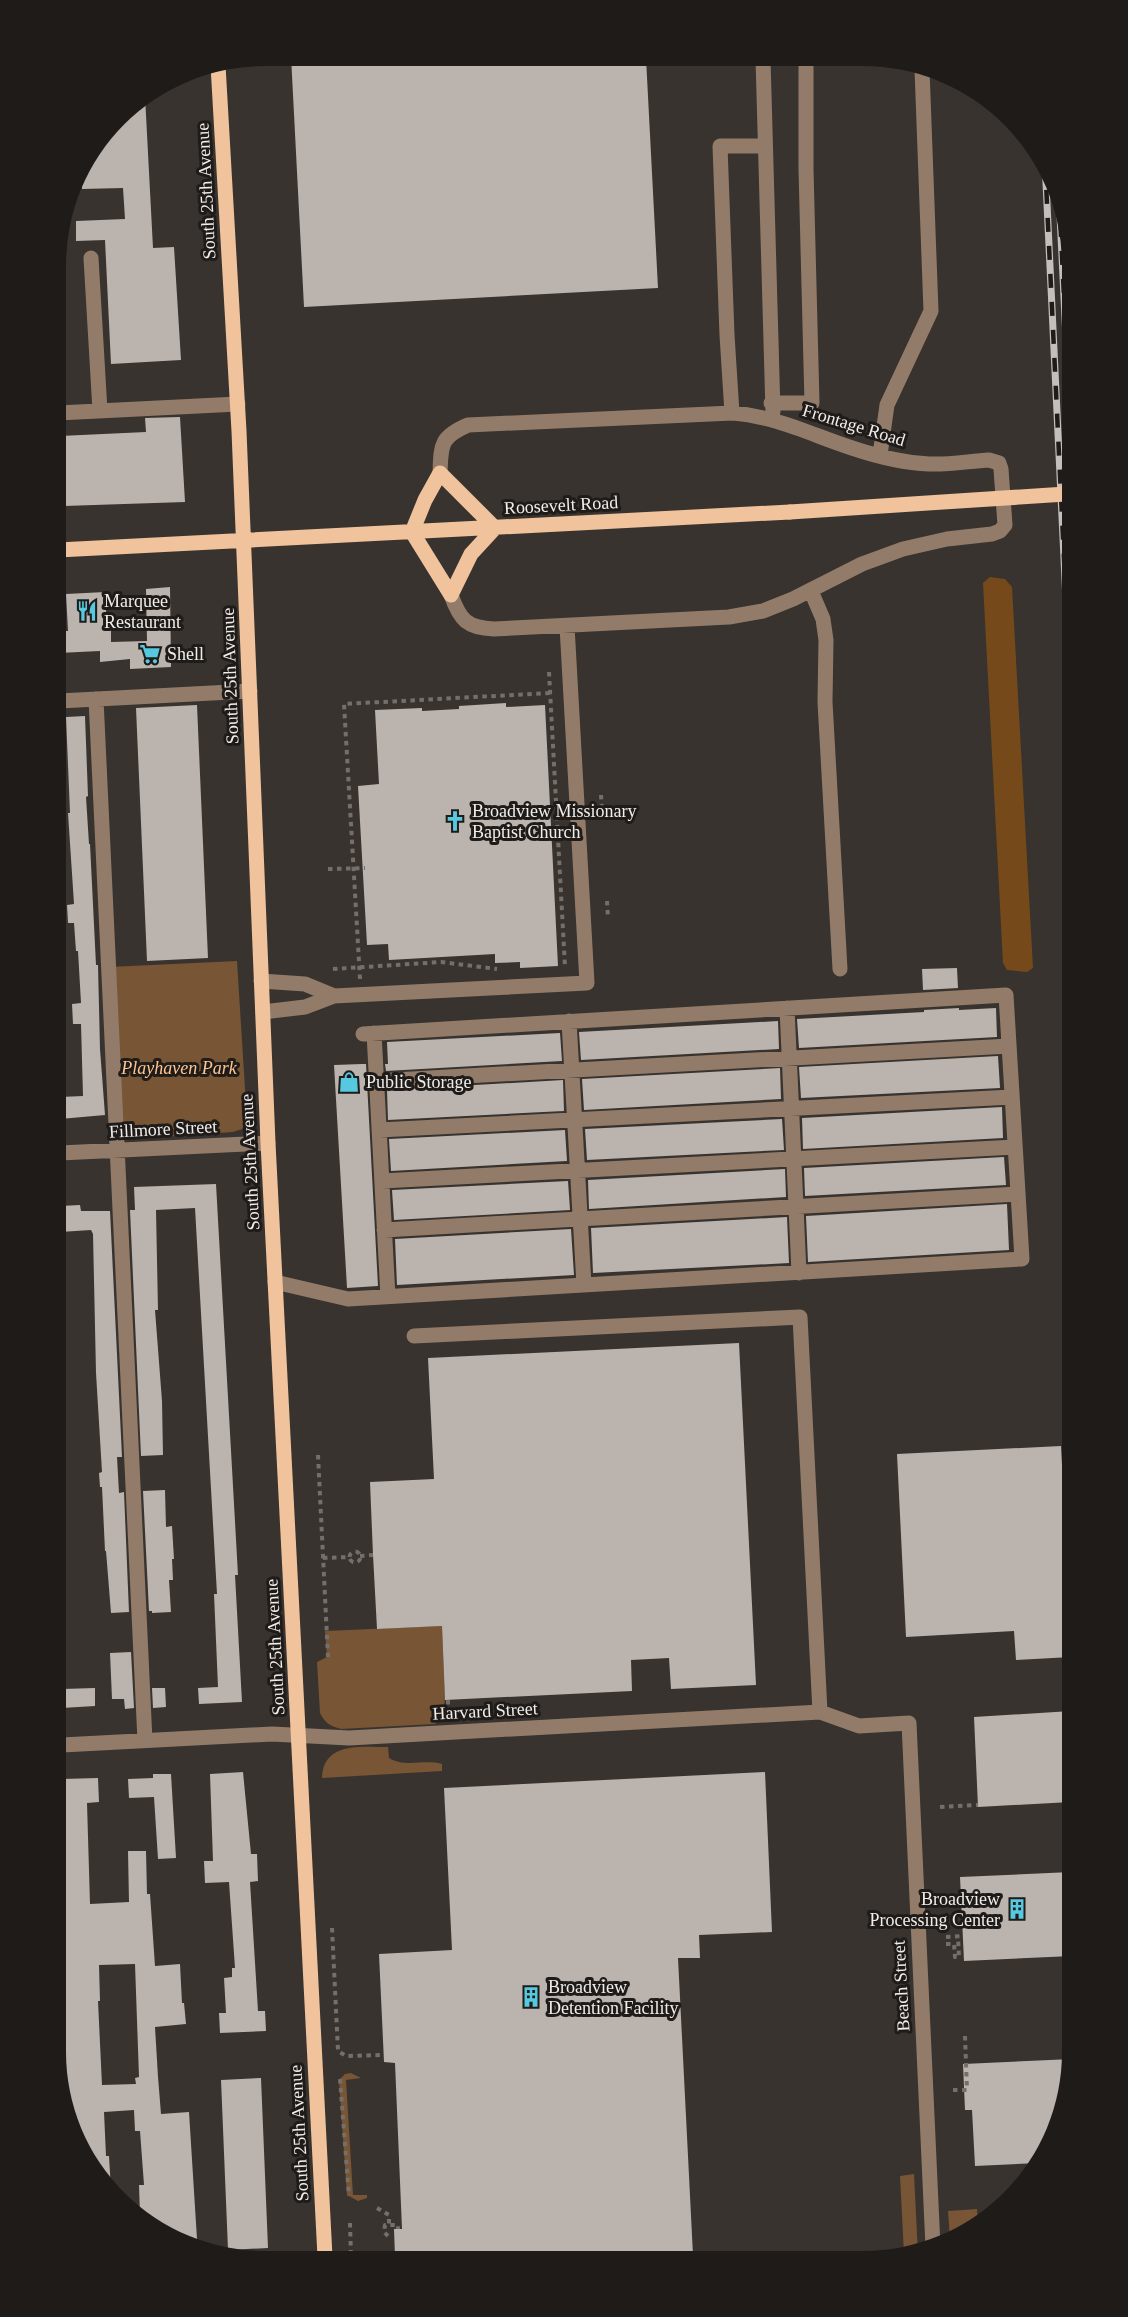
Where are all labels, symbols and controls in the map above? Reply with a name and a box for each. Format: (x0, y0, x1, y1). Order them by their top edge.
street label: South 25th Avenue (192, 122, 220, 260)
street label: Frontage Road (800, 400, 908, 450)
street label: Roosevelt Road (503, 492, 619, 518)
place label: Marquee Restaurant (104, 591, 181, 632)
restaurant icon: Marquee Restaurant (75, 599, 99, 623)
street label: South 25th Avenue (218, 607, 242, 745)
supermarket icon: Shell (138, 642, 162, 666)
place label: Shell (167, 644, 204, 664)
place label: Broadview Missionary Baptist Church (472, 801, 636, 842)
church icon: Broadview Missionary Baptist Church (443, 809, 467, 833)
park label: Playhaven Park (120, 1058, 238, 1078)
shop icon: Public Storage (337, 1070, 361, 1094)
place label: Public Storage (366, 1072, 472, 1092)
street label: South 25th Avenue (236, 1093, 264, 1231)
street label: Fillmore Street (108, 1116, 218, 1142)
street label: South 25th Avenue (261, 1578, 289, 1716)
street label: Harvard Street (432, 1698, 538, 1724)
place label: Broadview Processing Center (870, 1889, 1000, 1930)
building icon: Broadview Processing Center (1005, 1897, 1029, 1921)
street label: Beach Street (889, 1940, 913, 2032)
place label: Broadview Detention Facility (548, 1977, 678, 2018)
building icon: Broadview Detention Facility (519, 1985, 543, 2009)
street label: South 25th Avenue (285, 2064, 313, 2202)

